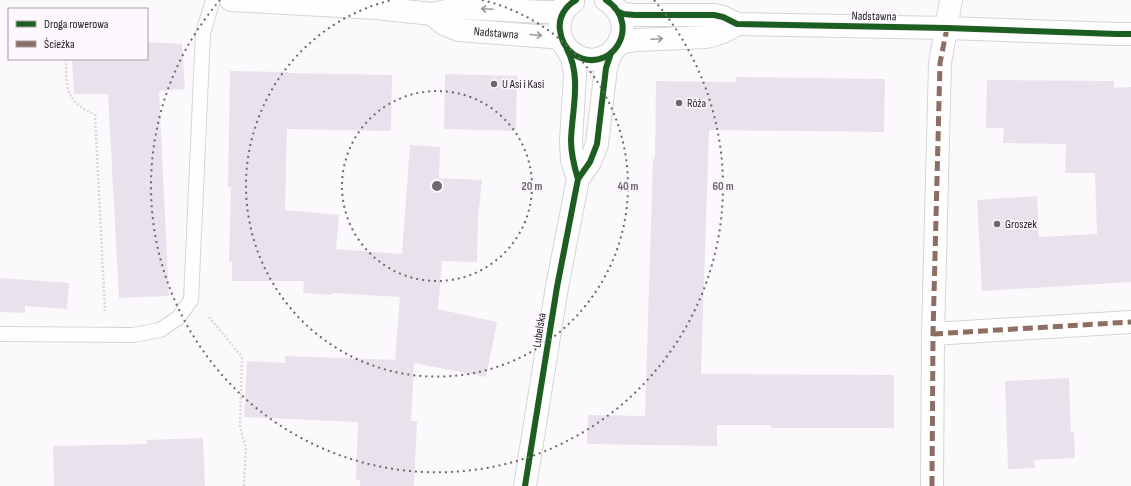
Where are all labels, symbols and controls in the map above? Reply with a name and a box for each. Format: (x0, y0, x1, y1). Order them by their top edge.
one-way arrow (481, 6, 494, 13)
legend (8, 8, 148, 60)
street label: Nadstawna (852, 9, 897, 24)
text: Droga rowerowa (44, 17, 109, 32)
street label: Nadstawna (473, 24, 519, 43)
one-way arrow (529, 32, 542, 39)
one-way arrow (650, 36, 663, 43)
text: Ścieżka (44, 37, 75, 52)
place label: U Asi i Kasi (502, 77, 544, 92)
marker: U Asi i Kasi (489, 79, 499, 89)
place label: Róża (687, 96, 707, 111)
marker: Róża (674, 98, 684, 108)
centre of rings (430, 179, 444, 193)
text: 20 m (522, 179, 542, 194)
text: 40 m (617, 179, 639, 194)
text: 60 m (712, 179, 734, 194)
place label: Groszek (1005, 217, 1037, 232)
marker: Groszek (992, 219, 1002, 229)
street label: Lubelska (529, 311, 550, 349)

